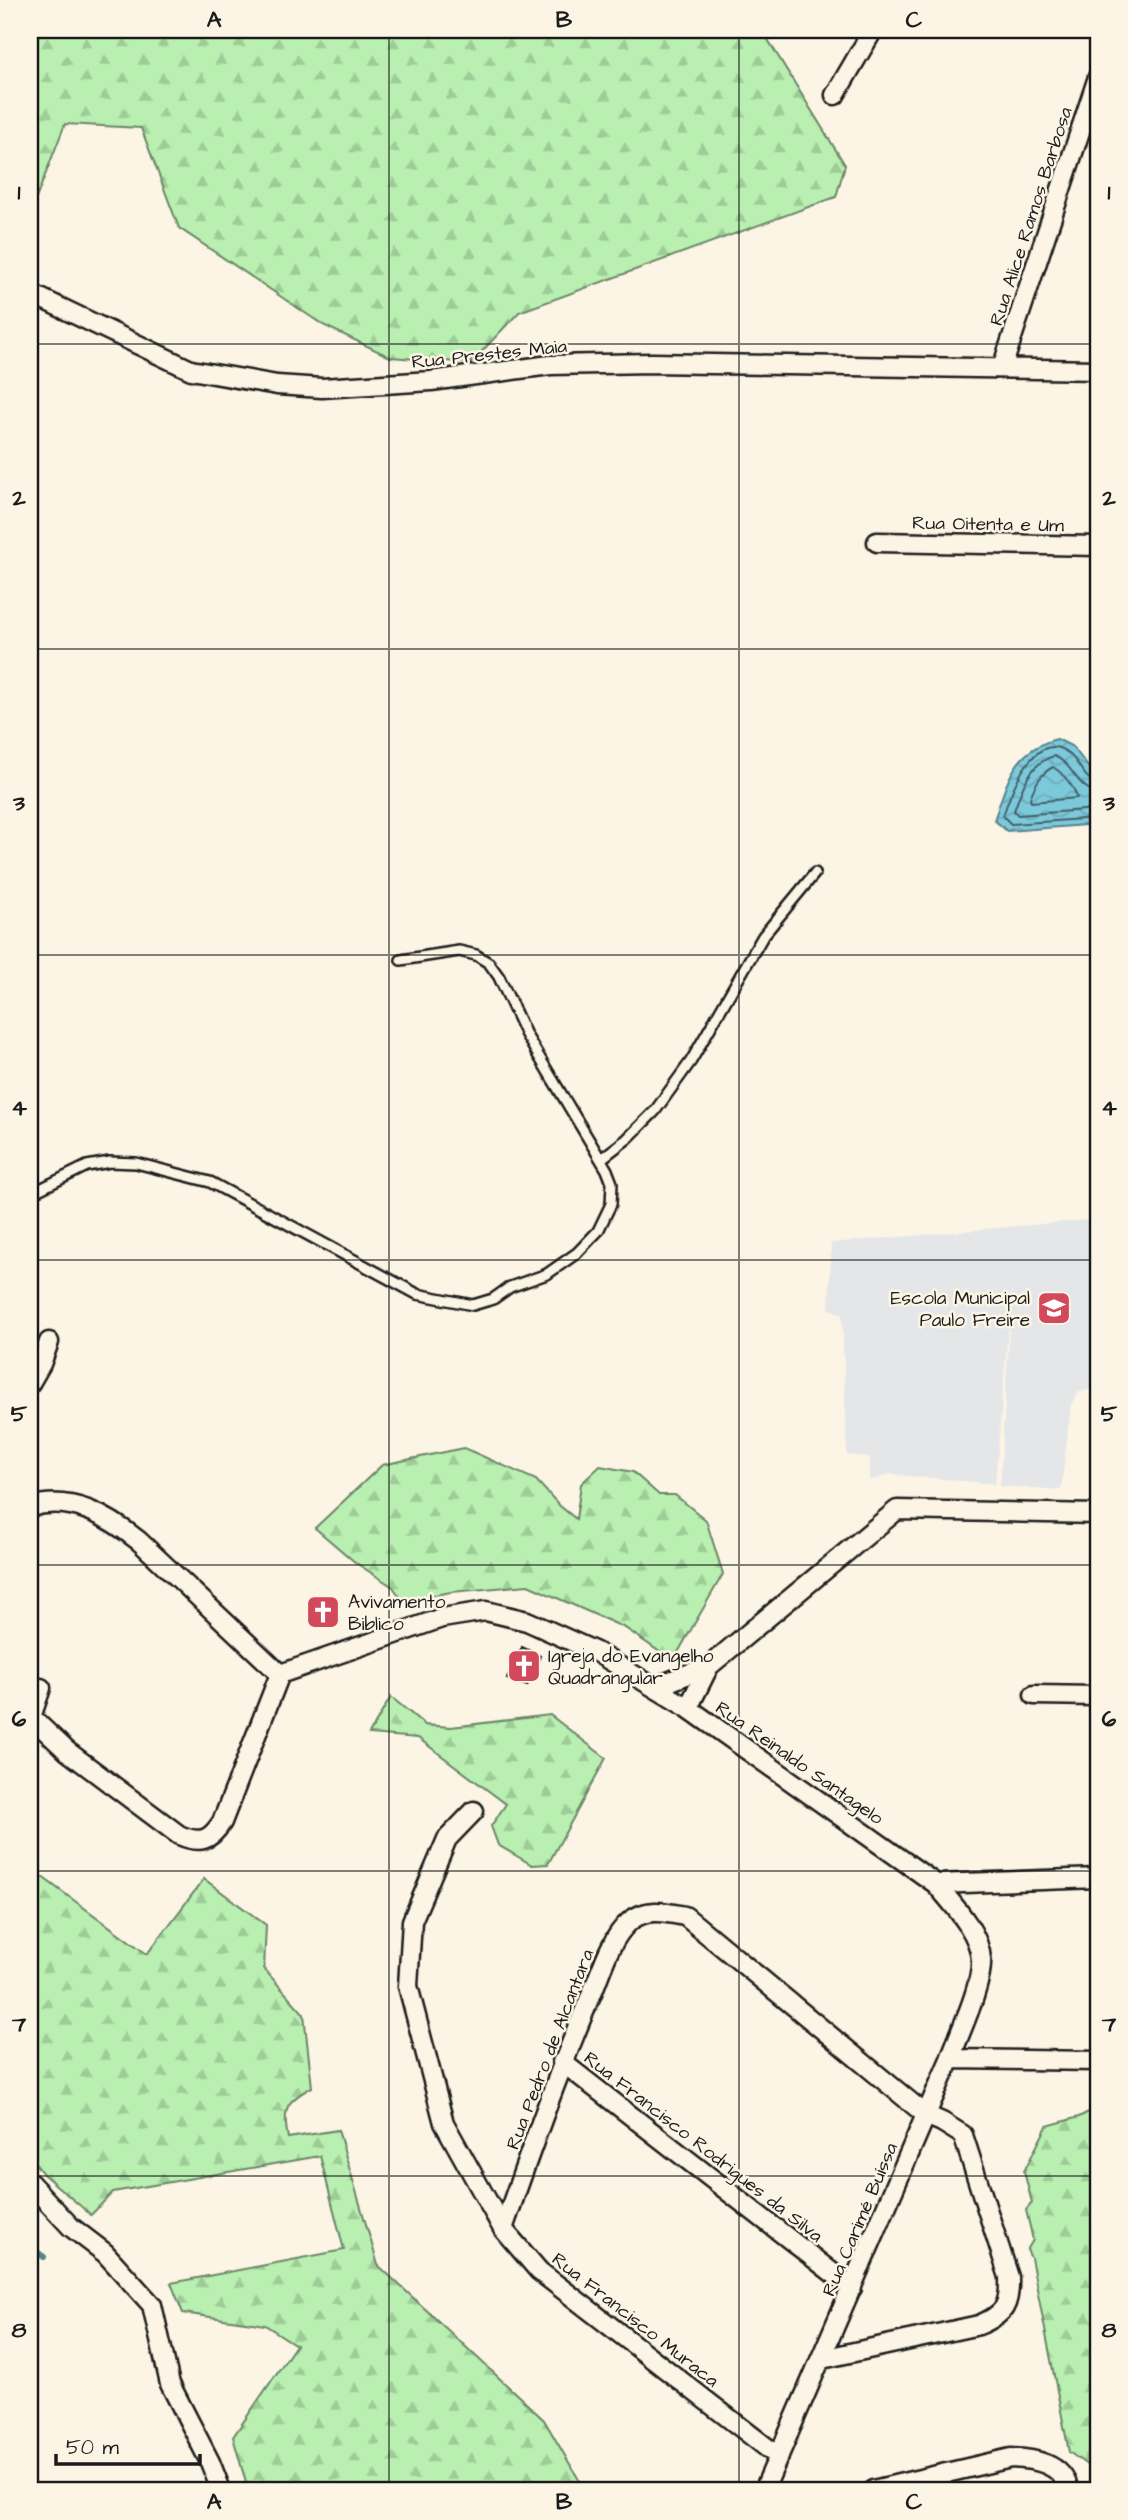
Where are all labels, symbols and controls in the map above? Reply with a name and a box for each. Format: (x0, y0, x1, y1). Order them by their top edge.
text: A (207, 4, 222, 36)
text: B (556, 4, 573, 36)
text: C (906, 4, 923, 36)
street label: Rua Alice Ramos Barbosa (983, 103, 1080, 329)
text: 1 (18, 176, 21, 208)
text: 1 (1108, 176, 1111, 208)
street label: Rua Prestes Maia (410, 333, 568, 376)
text: 2 (11, 482, 26, 514)
text: 2 (1101, 482, 1116, 514)
street label: Rua Oitenta e Um (912, 510, 1064, 539)
text: 3 (12, 787, 25, 819)
text: 3 (1102, 787, 1115, 819)
text: 4 (11, 1092, 27, 1124)
text: 4 (1101, 1092, 1117, 1124)
place label: Escola Municipal Paulo Freire (890, 1285, 1030, 1334)
school or university icon: Escola Municipal Paulo Freire (1035, 1289, 1073, 1327)
text: 5 (11, 1398, 28, 1430)
text: 5 (1101, 1398, 1118, 1430)
place label: Avivamento Biblico (348, 1589, 446, 1638)
church icon: Avivamento Biblico (304, 1593, 342, 1631)
place label: Igreja do Evangelho Quadrangular (548, 1643, 714, 1693)
church icon: Igreja do Evangelho Quadrangular (505, 1647, 543, 1685)
street label: Rua Reinaldo Santagelo (709, 1695, 889, 1833)
text: 6 (12, 1703, 27, 1735)
text: 6 (1102, 1703, 1117, 1735)
street label: Rua Pedro de Alcantara (500, 1945, 601, 2154)
text: 7 (11, 2008, 27, 2040)
text: 7 (1101, 2008, 1117, 2040)
street label: Rua Francisco Rodrigues da Silva (577, 2045, 829, 2250)
street label: Rua Carimé Buíssa (816, 2138, 905, 2301)
street label: Rua Francisco Muraca (546, 2246, 725, 2394)
text: 8 (12, 2314, 27, 2346)
text: 8 (1102, 2314, 1117, 2346)
scale bar (56, 2422, 200, 2466)
text: 50 m (66, 2433, 120, 2462)
text: A (207, 2486, 222, 2518)
text: B (556, 2486, 573, 2518)
text: C (906, 2486, 923, 2518)

